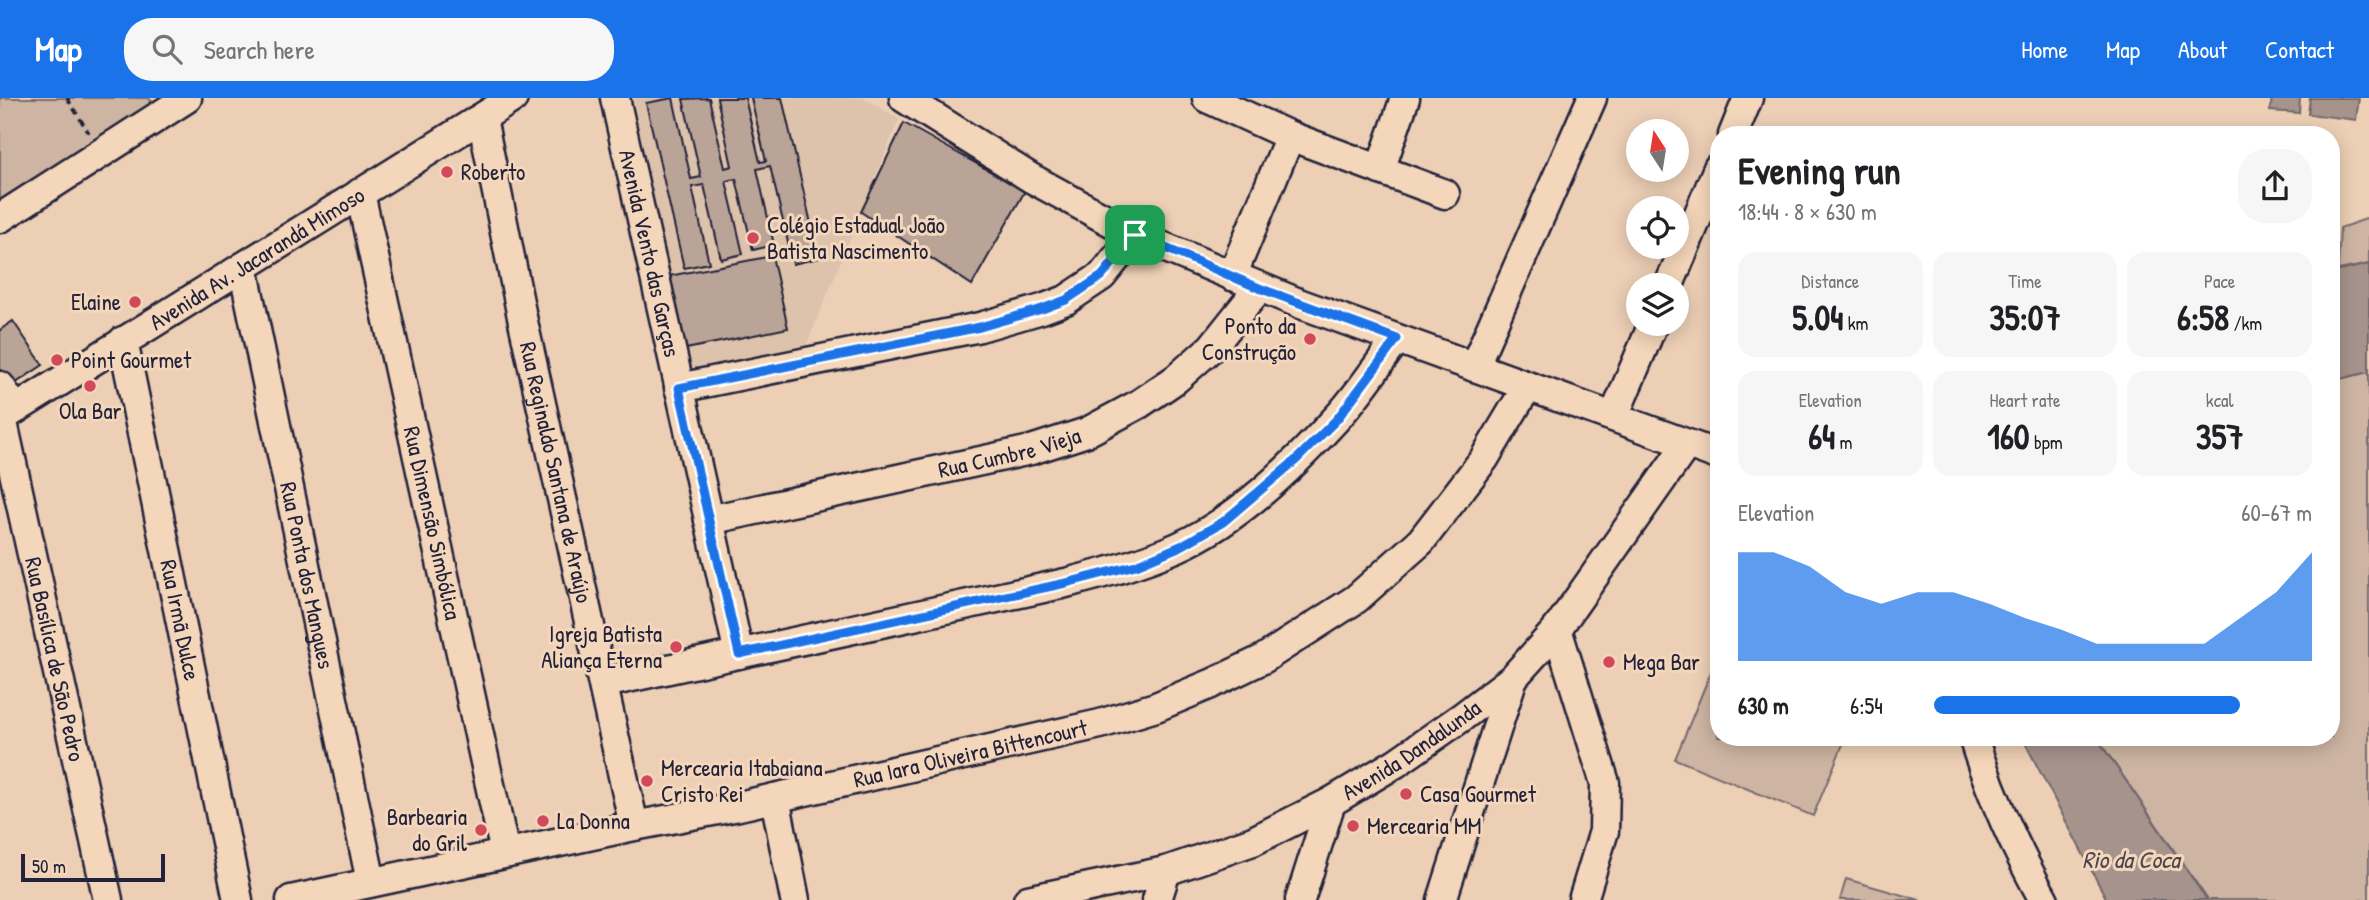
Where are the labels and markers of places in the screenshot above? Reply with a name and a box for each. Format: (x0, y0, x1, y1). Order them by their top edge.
place label: Roberto (461, 156, 525, 187)
marker: Roberto (439, 164, 455, 180)
pin (1105, 205, 1165, 265)
place label: Colégio Estadual João Batista Nascimento (767, 209, 945, 266)
marker: Colégio Estadual João Batista Nascimento (745, 230, 761, 246)
place label: Elaine (71, 286, 121, 317)
marker: Elaine (127, 294, 143, 310)
place label: Ponto da Construção (1202, 310, 1296, 367)
marker: Ponto da Construção (1302, 331, 1318, 347)
place label: Point Gourmet (71, 344, 192, 375)
marker: Point Gourmet (49, 352, 65, 368)
marker: Ola Bar (82, 378, 98, 394)
place label: Ola Bar (59, 395, 122, 426)
place label: Igreja Batista Aliança Eterna (541, 618, 662, 675)
marker: Igreja Batista Aliança Eterna (668, 639, 684, 655)
place label: Mega Bar (1623, 646, 1700, 677)
marker: Mega Bar (1601, 654, 1617, 670)
place label: Mercearia Itabaiana Cristo Rei (661, 752, 823, 809)
marker: Mercearia Itabaiana Cristo Rei (639, 773, 655, 789)
place label: Casa Gourmet (1420, 778, 1537, 809)
marker: Casa Gourmet (1398, 786, 1414, 802)
place label: Barbearia do Gril (387, 801, 468, 858)
place label: La Donna (557, 805, 630, 836)
place label: Mercearia MM (1367, 810, 1481, 841)
marker: La Donna (535, 813, 551, 829)
marker: Mercearia MM (1345, 818, 1361, 834)
marker: Barbearia do Gril (473, 822, 489, 838)

